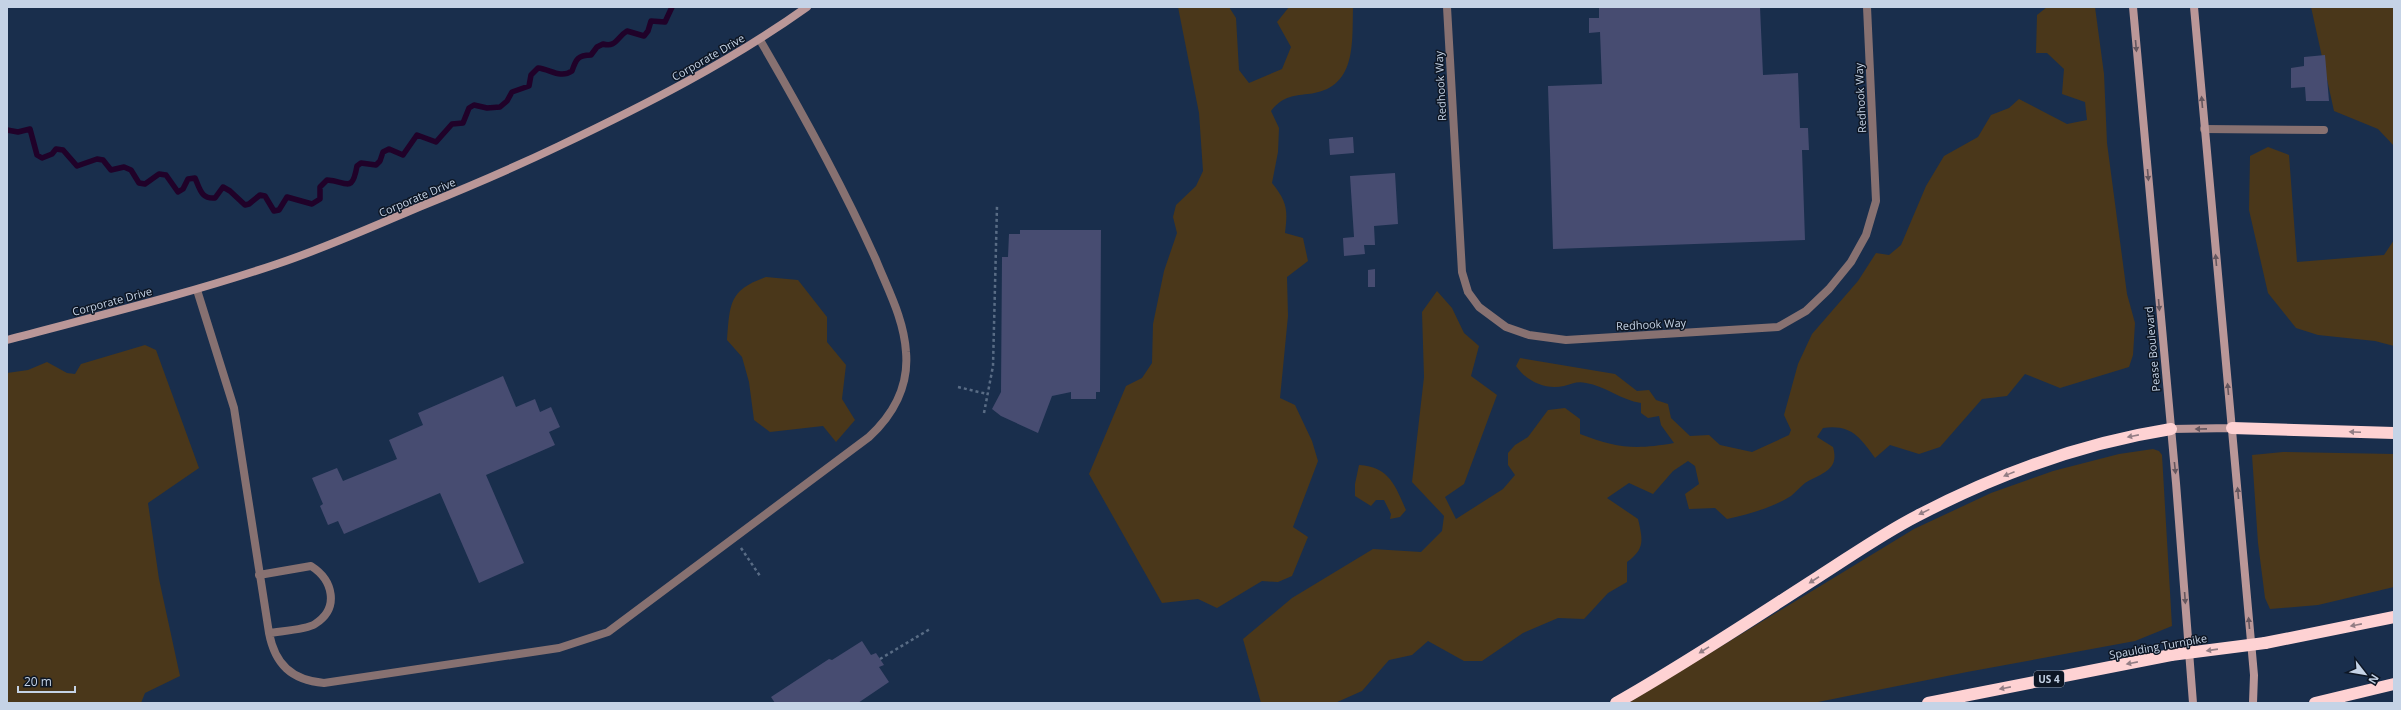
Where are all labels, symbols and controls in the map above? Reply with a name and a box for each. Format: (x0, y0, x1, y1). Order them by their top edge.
street label: Corporate Drive (669, 30, 747, 84)
one-way arrow (2133, 40, 2140, 52)
street label: Redhook Way (1431, 50, 1449, 121)
street label: Redhook Way (1851, 62, 1869, 133)
one-way arrow (2198, 96, 2205, 108)
one-way arrow (2144, 169, 2151, 181)
street label: Corporate Drive (376, 174, 458, 220)
one-way arrow (2213, 254, 2220, 266)
street label: Corporate Drive (71, 283, 153, 319)
one-way arrow (2156, 299, 2163, 311)
street label: Pease Boulevard (2141, 306, 2163, 392)
street label: Redhook Way (1616, 315, 1687, 333)
one-way arrow (2225, 383, 2232, 395)
one-way arrow (2195, 425, 2207, 432)
one-way arrow (2349, 428, 2361, 435)
one-way arrow (2127, 433, 2139, 439)
one-way arrow (2172, 462, 2178, 474)
one-way arrow (2003, 471, 2014, 477)
one-way arrow (2234, 487, 2241, 499)
one-way arrow (1919, 509, 1930, 515)
one-way arrow (1808, 576, 1819, 584)
one-way arrow (2182, 592, 2189, 604)
one-way arrow (2246, 617, 2252, 629)
one-way arrow (2350, 622, 2362, 628)
street label: Spaulding Turnpike (2108, 630, 2208, 662)
one-way arrow (1699, 646, 1709, 654)
one-way arrow (2206, 647, 2218, 653)
north arrow (2345, 654, 2385, 694)
one-way arrow (2126, 660, 2139, 666)
scale bar (18, 668, 75, 694)
road number: US 4 (2034, 671, 2064, 687)
text: N (2365, 672, 2383, 687)
text: 20 m (24, 673, 52, 690)
one-way arrow (1999, 685, 2011, 691)

